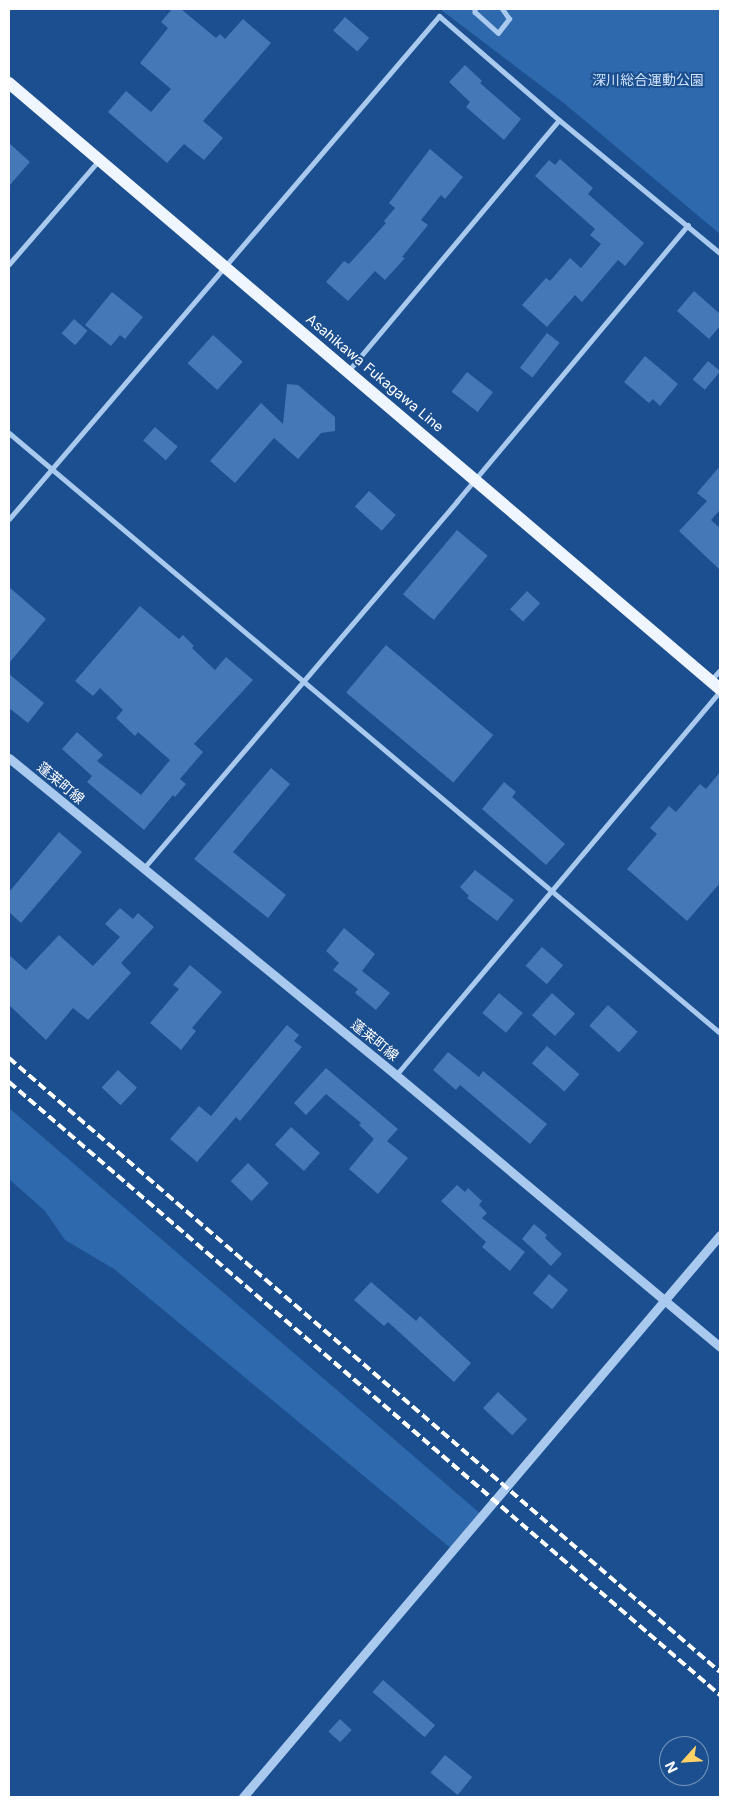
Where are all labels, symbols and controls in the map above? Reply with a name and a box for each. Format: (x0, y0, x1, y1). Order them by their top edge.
park label: 深川総合運動公園 (592, 72, 704, 88)
street label: Asahikawa Fukagawa Line (303, 311, 447, 435)
street label: 蓬莱町線 (34, 759, 88, 807)
street label: 蓬莱町線 (348, 1016, 402, 1064)
north arrow (659, 1736, 709, 1786)
text: N (661, 1759, 681, 1776)

